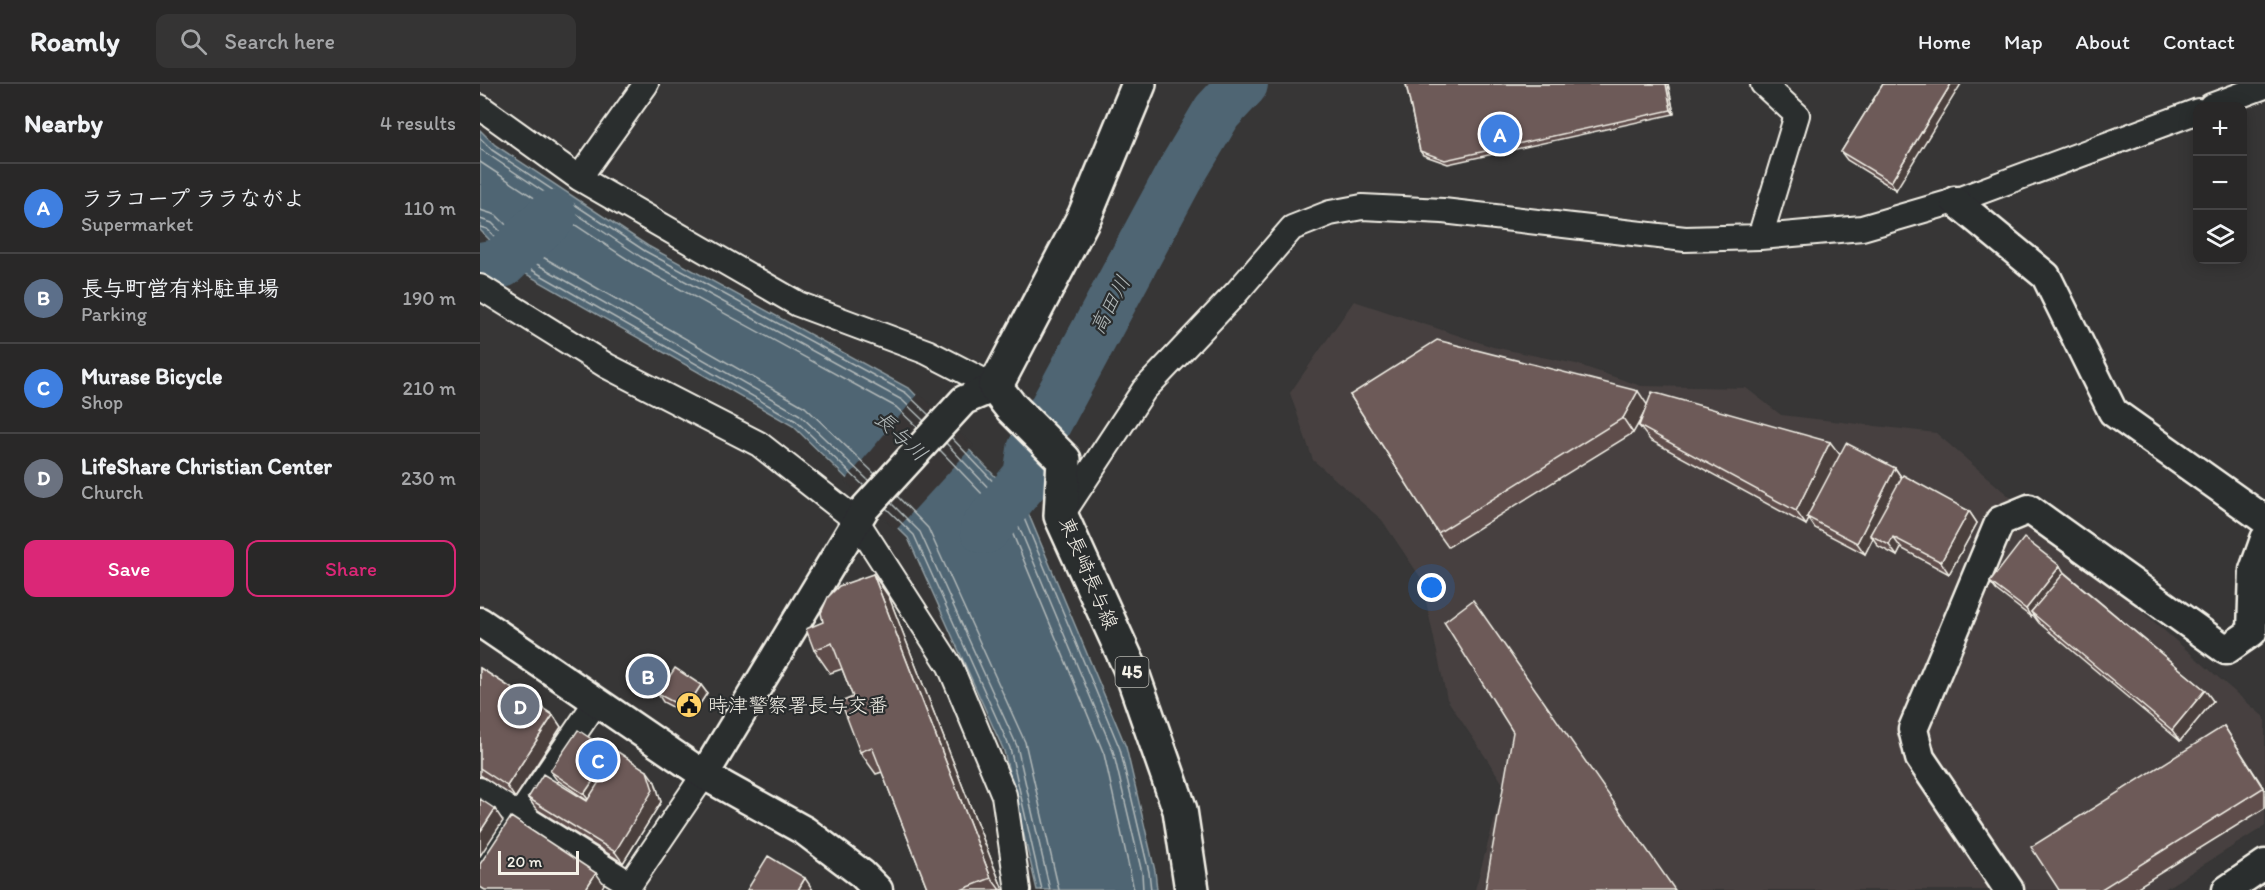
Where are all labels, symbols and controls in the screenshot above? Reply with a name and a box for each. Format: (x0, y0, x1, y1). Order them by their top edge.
search box (156, 14, 576, 68)
text: Roamly (30, 24, 120, 58)
icon: search (177, 25, 210, 58)
text: Search here (225, 28, 335, 55)
text: Home (1918, 29, 1971, 54)
text: Map (2004, 29, 2043, 54)
text: About (2076, 29, 2130, 54)
text: Contact (2163, 29, 2235, 54)
map controls (2193, 102, 2247, 264)
button: + (2193, 102, 2247, 156)
text: Nearby (24, 107, 103, 139)
text: 4 results (380, 111, 456, 135)
pin: A (1480, 112, 1520, 156)
button: − (2193, 156, 2247, 210)
text: ララコープ ララながよ (81, 185, 305, 212)
text: A (37, 196, 50, 220)
text: 110 m (404, 196, 456, 220)
button: layers (2193, 210, 2247, 264)
text: Supermarket (81, 212, 193, 236)
water label: 高田川 (1084, 271, 1135, 338)
text: 長与町営有料駐車場 (81, 275, 279, 302)
text: B (37, 286, 50, 310)
text: 190 m (403, 286, 456, 310)
text: Parking (81, 302, 147, 326)
text: Murase Bicycle (81, 363, 223, 390)
text: C (37, 376, 50, 400)
text: 210 m (403, 376, 456, 400)
text: Shop (81, 390, 123, 414)
water label: 長与川 (870, 405, 933, 466)
text: LifeShare Christian Center (81, 453, 332, 480)
text: D (37, 466, 50, 490)
text: 230 m (401, 466, 456, 490)
text: Church (81, 480, 143, 504)
street label: 東長崎長与線 (1055, 513, 1123, 633)
button: Save (24, 540, 234, 597)
button: Share (246, 540, 456, 597)
your location (1417, 573, 1446, 602)
pin: B (628, 654, 668, 698)
road number: 45 (1116, 657, 1148, 687)
pin: D (500, 684, 540, 728)
public building icon: 時津警察署長与交番 (674, 690, 704, 720)
place label: 時津警察署長与交番 (708, 693, 888, 717)
pin: C (578, 738, 618, 782)
scale bar (498, 848, 579, 876)
text: 20 m (507, 852, 542, 871)

